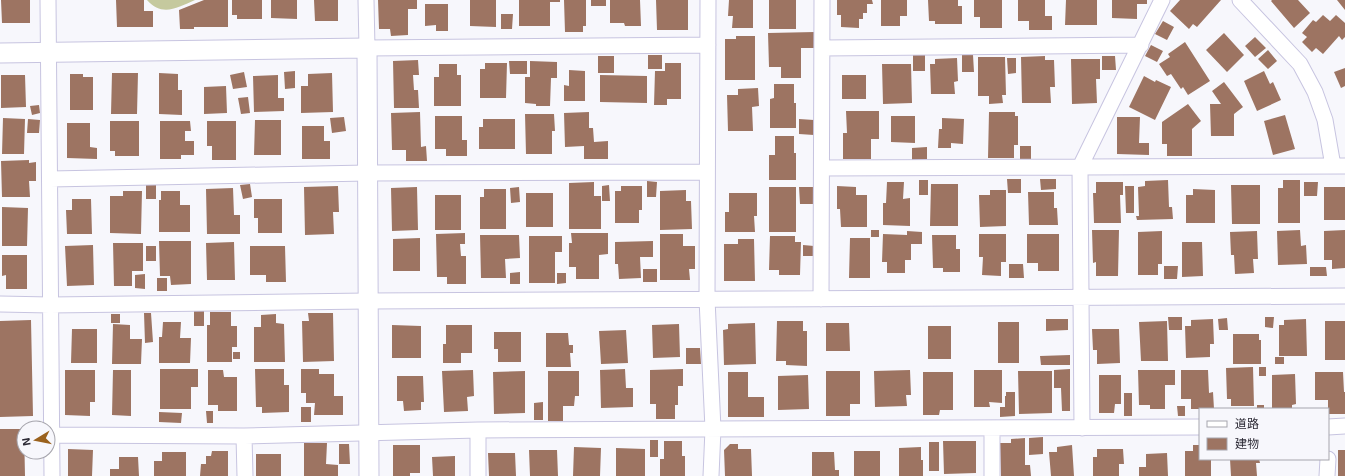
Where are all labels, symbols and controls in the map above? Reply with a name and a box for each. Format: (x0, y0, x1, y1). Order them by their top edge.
legend (1199, 408, 1329, 460)
text: 道路 (1235, 416, 1259, 430)
north arrow (16, 420, 56, 460)
text: 建物 (1235, 436, 1259, 450)
text: N (19, 437, 33, 447)

